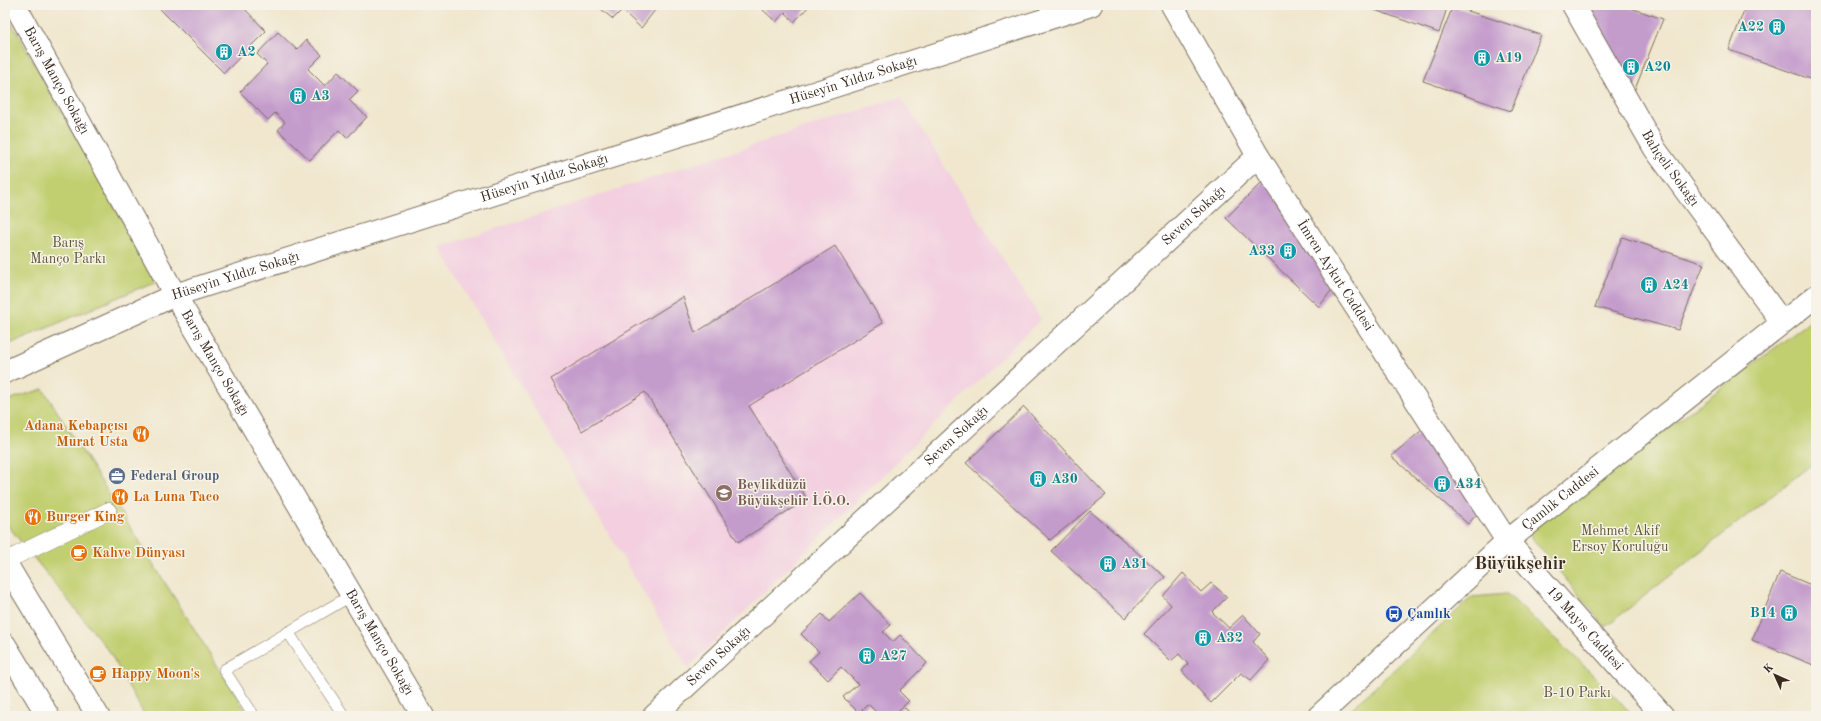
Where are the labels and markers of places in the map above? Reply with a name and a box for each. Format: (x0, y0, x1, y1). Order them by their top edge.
building icon: A22 (1767, 17, 1787, 37)
place label: A22 (1737, 20, 1764, 34)
building icon: A2 (214, 42, 234, 62)
place label: A2 (237, 45, 256, 59)
building icon: A19 (1472, 48, 1492, 68)
place label: A19 (1495, 51, 1522, 65)
building icon: A20 (1621, 57, 1641, 77)
place label: A20 (1644, 60, 1671, 74)
building icon: A3 (288, 86, 308, 106)
place label: A3 (311, 89, 330, 103)
building icon: A33 (1278, 241, 1298, 261)
place label: A33 (1248, 244, 1275, 258)
building icon: A24 (1639, 275, 1659, 295)
place label: A24 (1662, 278, 1689, 292)
place label: Adana Kebapçısı Murat Usta (24, 419, 128, 449)
restaurant icon: Adana Kebapçısı Murat Usta (131, 424, 151, 444)
office icon: Federal Group (107, 466, 127, 486)
place label: Federal Group (130, 469, 219, 483)
building icon: A30 (1028, 469, 1048, 489)
place label: A30 (1051, 472, 1078, 486)
building icon: A34 (1432, 474, 1452, 494)
place label: A34 (1455, 477, 1482, 491)
place label: Beylikdüzü Büyükşehir İ.Ö.O. (737, 478, 850, 508)
school or university icon: Beylikdüzü Büyükşehir İ.Ö.O. (714, 483, 734, 503)
restaurant icon: La Luna Taco (110, 487, 130, 507)
place label: La Luna Taco (133, 490, 219, 504)
restaurant icon: Burger King (23, 507, 43, 527)
place label: Burger King (46, 510, 125, 524)
cafe icon: Kahve Dünyası (69, 543, 89, 563)
place label: Kahve Dünyası (92, 546, 185, 560)
building icon: A31 (1098, 554, 1118, 574)
place label: A31 (1121, 557, 1148, 571)
building icon: B14 (1779, 603, 1799, 623)
bus stop icon: Çamlık (1384, 604, 1404, 624)
place label: B14 (1750, 606, 1776, 620)
place label: Çamlık (1407, 607, 1451, 621)
building icon: A32 (1193, 628, 1213, 648)
place label: A32 (1216, 631, 1243, 645)
building icon: A27 (857, 646, 877, 666)
place label: A27 (880, 649, 907, 663)
cafe icon: Happy Moon's (88, 664, 108, 684)
place label: Happy Moon's (111, 667, 200, 681)

